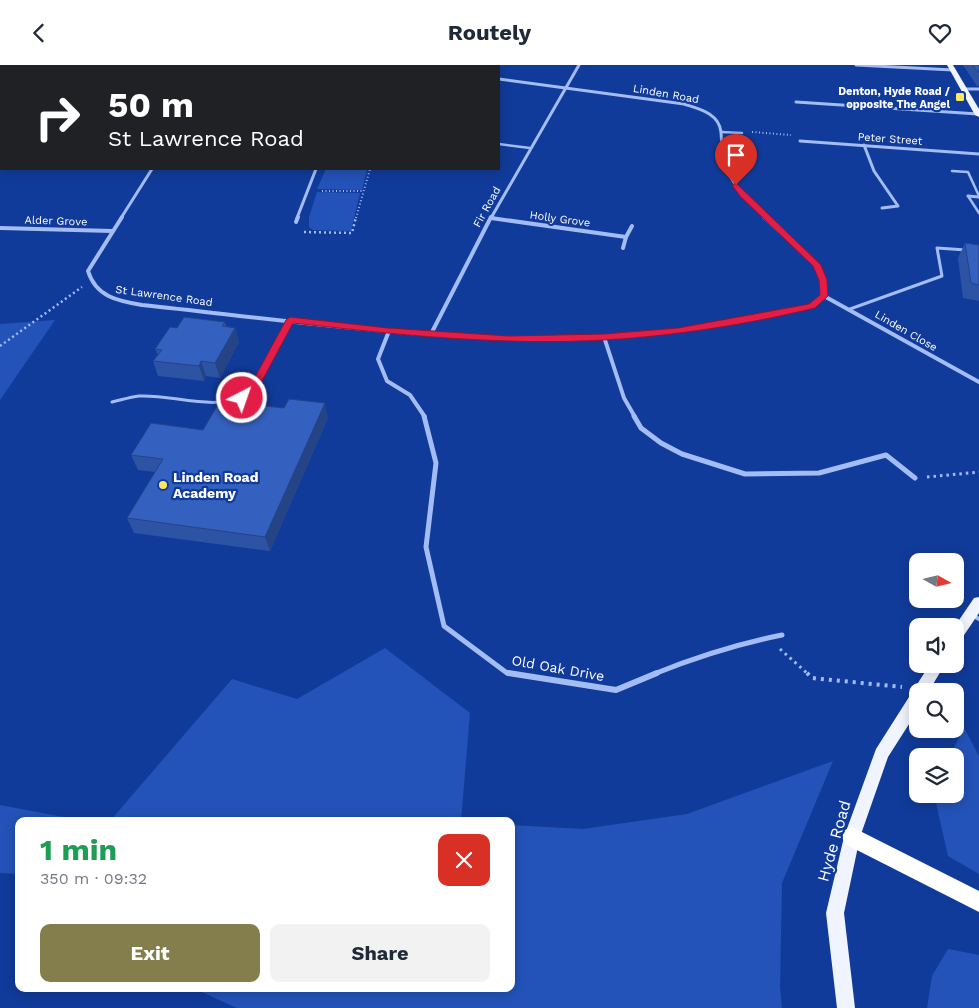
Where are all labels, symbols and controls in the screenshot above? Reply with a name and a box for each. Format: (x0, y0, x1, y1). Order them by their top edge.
icon: back (25, 19, 53, 47)
icon: heart (926, 19, 954, 47)
text: Routely (448, 20, 531, 45)
street label: Linden Road (632, 82, 700, 106)
text: 50 m (108, 84, 194, 126)
icon: right (25, 85, 90, 150)
place label: Denton, Hyde Road / opposite The Angel (838, 85, 950, 111)
marker: Denton, Hyde Road / opposite The Angel (954, 91, 966, 103)
text: St Lawrence Road (108, 126, 304, 151)
street label: Peter Street (857, 130, 923, 148)
pin (715, 134, 757, 185)
icon: arrive (722, 141, 750, 169)
street label: Fir Road (471, 184, 503, 230)
street label: Holly Grove (529, 208, 591, 230)
street label: Alder Grove (24, 213, 88, 229)
street label: St Lawrence Road (115, 283, 213, 309)
street label: Linden Close (873, 308, 939, 354)
position arrow (215, 371, 267, 423)
place label: Linden Road Academy (173, 469, 258, 501)
marker: Linden Road Academy (157, 479, 169, 491)
north arrow (909, 553, 964, 607)
map controls (909, 553, 964, 803)
button: sound (909, 618, 964, 673)
street label: Old Oak Drive (510, 652, 606, 684)
button: search (909, 683, 964, 738)
button: layers (909, 748, 964, 803)
street label: Hyde Road (813, 798, 855, 884)
text: 1 min (40, 832, 117, 867)
button: close (438, 834, 490, 886)
text: 350 m · 09:32 (40, 869, 147, 888)
button: Exit (40, 924, 260, 982)
button: Share (270, 924, 490, 982)

